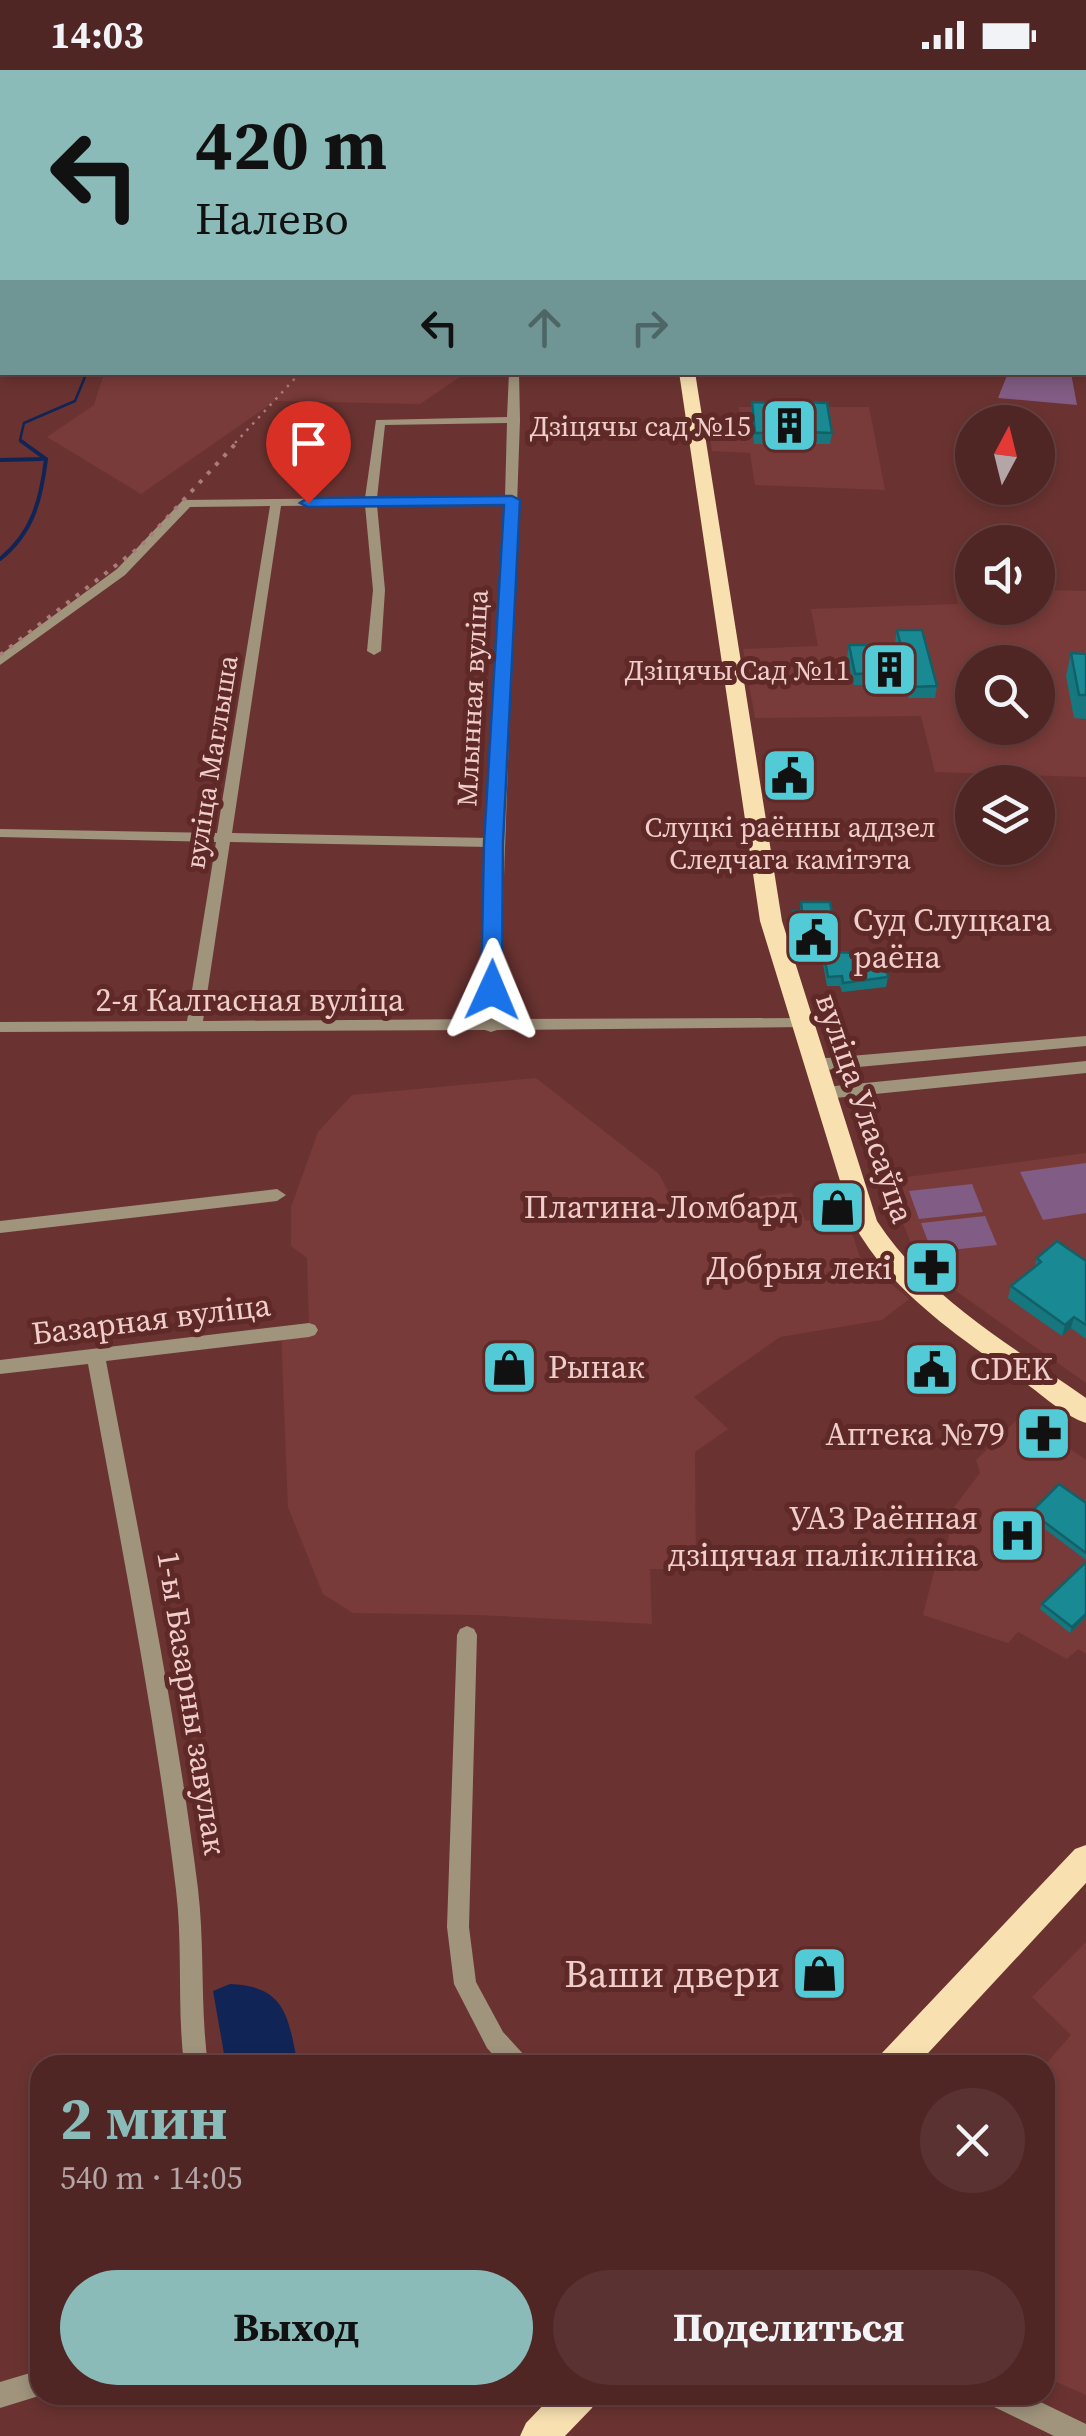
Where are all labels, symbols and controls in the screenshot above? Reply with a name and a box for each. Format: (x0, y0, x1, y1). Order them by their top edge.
text: 14:03 (50, 9, 144, 61)
text: 420 m (195, 96, 387, 192)
icon: left (30, 110, 160, 240)
text: Налево (195, 187, 349, 249)
icon: left (412, 300, 467, 355)
icon: ahead (517, 300, 572, 355)
icon: right (622, 300, 677, 355)
building icon: Дзіцячы сад №15 (760, 396, 820, 456)
pin (266, 401, 351, 504)
north arrow (955, 405, 1055, 505)
map controls (955, 405, 1055, 865)
place label: Дзіцячы сад №15 (530, 407, 751, 445)
icon: arrive (281, 416, 336, 471)
button: sound (955, 525, 1055, 625)
street label: Млынная вуліца (447, 588, 497, 807)
building icon: Дзіцячы Сад №11 (859, 640, 919, 700)
button: search (955, 645, 1055, 745)
place label: Дзіцячы Сад №11 (625, 651, 850, 689)
street label: вуліца Маглыша (175, 652, 247, 872)
public building icon: Слуцкі раённы аддзел Следчага камітэта (760, 746, 820, 806)
button: layers (955, 765, 1055, 865)
place label: Слуцкі раённы аддзел Следчага камітэта (644, 808, 936, 878)
place label: Суд Слуцкага раёна (853, 898, 1053, 979)
public building icon: Суд Слуцкага раёна (784, 908, 844, 968)
position arrow (440, 938, 544, 1042)
street label: 2-я Калгасная вуліца (96, 978, 405, 1022)
street label: вуліца Уласаўца (805, 987, 925, 1229)
shop icon: Платина-Ломбард (807, 1177, 867, 1237)
place label: Платина-Ломбард (524, 1185, 798, 1229)
pharmacy icon: Добрыя лекі (901, 1238, 961, 1298)
place label: Добрыя лекі (706, 1246, 892, 1290)
street label: Базарная вуліца (29, 1282, 274, 1355)
shop icon: Рынак (479, 1337, 539, 1397)
public building icon: CDEK (901, 1339, 961, 1399)
place label: Рынак (548, 1345, 645, 1389)
place label: CDEK (970, 1347, 1053, 1391)
pharmacy icon: Аптека №79 (1014, 1404, 1074, 1464)
place label: Аптека №79 (826, 1412, 1005, 1456)
place label: УАЗ Раённая дзіцячая паліклініка (668, 1496, 979, 1577)
hospital icon: УАЗ Раённая дзіцячая паліклініка (987, 1506, 1047, 1566)
street label: 1-ы Базарны завулак (146, 1548, 238, 1858)
shop icon: Ваши двери (789, 1944, 849, 2004)
place label: Ваши двери (564, 1948, 780, 2000)
text: 2 мин (60, 2077, 228, 2159)
button: close (920, 2088, 1025, 2193)
text: 540 m · 14:05 (60, 2156, 242, 2200)
button: Выход (60, 2270, 533, 2385)
button: Поделиться (553, 2270, 1025, 2385)

